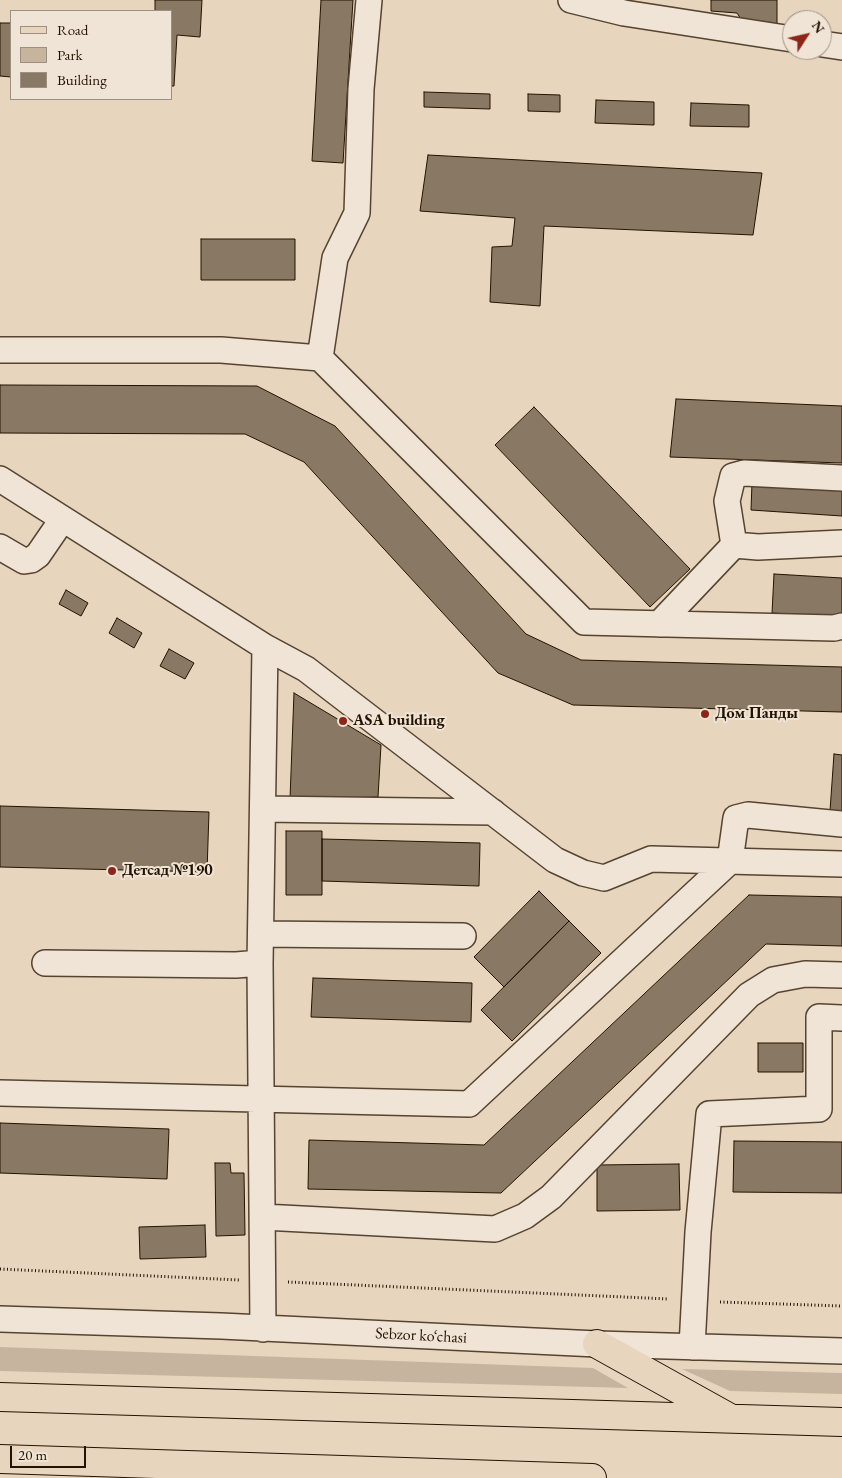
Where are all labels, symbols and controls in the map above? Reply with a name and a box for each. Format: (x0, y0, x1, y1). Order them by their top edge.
legend (10, 10, 172, 100)
north arrow (782, 10, 832, 60)
text: N (808, 17, 829, 37)
text: Road (57, 20, 88, 39)
text: Park (57, 45, 83, 64)
text: Building (57, 70, 107, 89)
place label: Дом Панды (715, 704, 798, 724)
marker: Дом Панды (699, 708, 711, 720)
place label: ASA building (353, 711, 445, 731)
marker: ASA building (337, 715, 349, 727)
place label: Детсад №190 (122, 861, 213, 881)
marker: Детсад №190 (106, 865, 118, 877)
street label: Sebzor ko‘chasi (375, 1324, 467, 1348)
scale bar (12, 1436, 89, 1468)
text: 20 m (18, 1445, 47, 1464)

